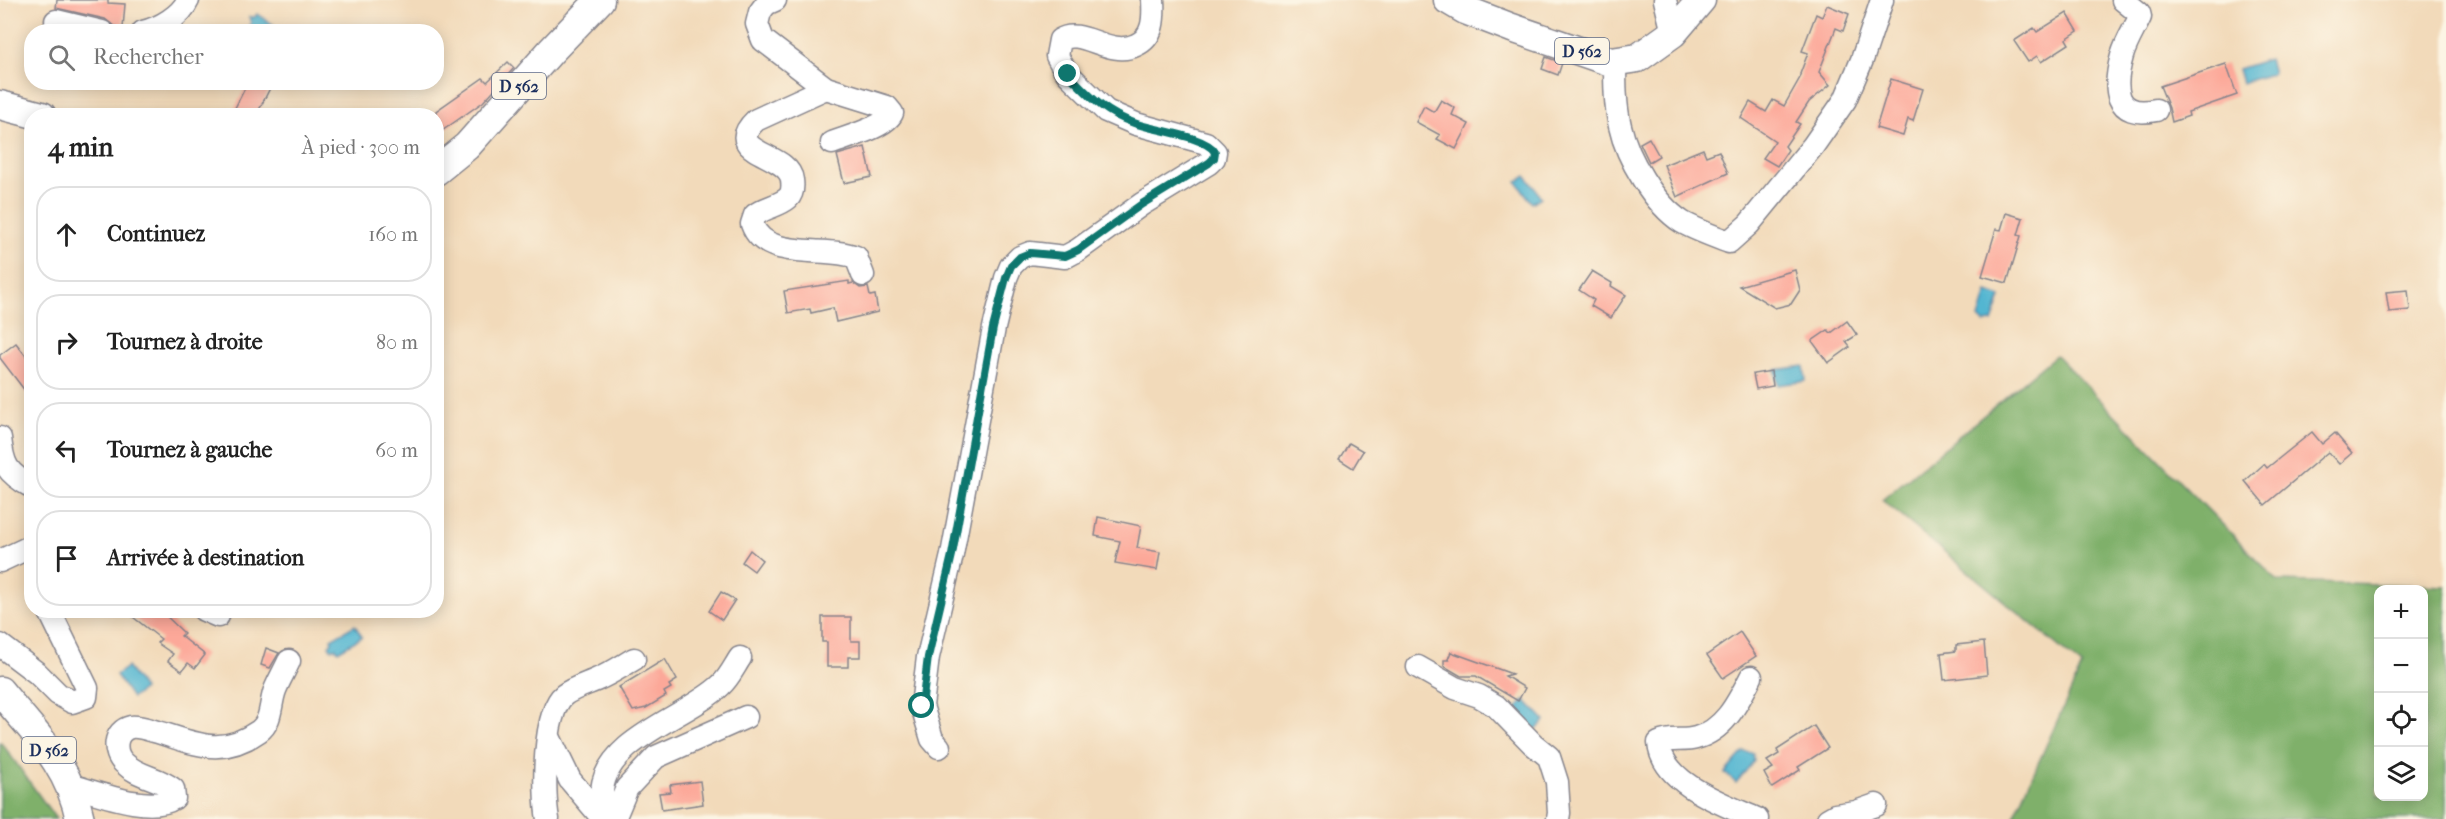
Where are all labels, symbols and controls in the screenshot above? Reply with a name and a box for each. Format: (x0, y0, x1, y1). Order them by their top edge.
search box (24, 24, 444, 90)
road number: D 562 (1555, 38, 1609, 64)
icon: search (45, 41, 78, 74)
text: Rechercher (93, 44, 204, 70)
route end (1054, 60, 1080, 86)
road number: D 562 (492, 73, 546, 99)
text: 4 min (48, 132, 113, 163)
text: À pied · 300 m (302, 136, 420, 159)
icon: ahead (50, 218, 83, 251)
text: Continuez (107, 221, 205, 247)
text: 160 m (368, 223, 418, 246)
icon: right (50, 326, 83, 359)
text: Tournez à droite (107, 329, 263, 355)
text: 80 m (376, 331, 418, 354)
icon: left (50, 434, 83, 467)
text: Tournez à gauche (107, 437, 272, 463)
text: 60 m (375, 439, 418, 462)
icon: arrive (50, 542, 83, 575)
text: Arrivée à destination (107, 545, 304, 571)
map controls (2374, 585, 2428, 801)
button: + (2374, 585, 2428, 639)
button: − (2374, 639, 2428, 693)
route start (908, 692, 934, 718)
button: locate (2374, 693, 2428, 747)
road number: D 562 (22, 737, 76, 763)
button: layers (2374, 747, 2428, 801)

